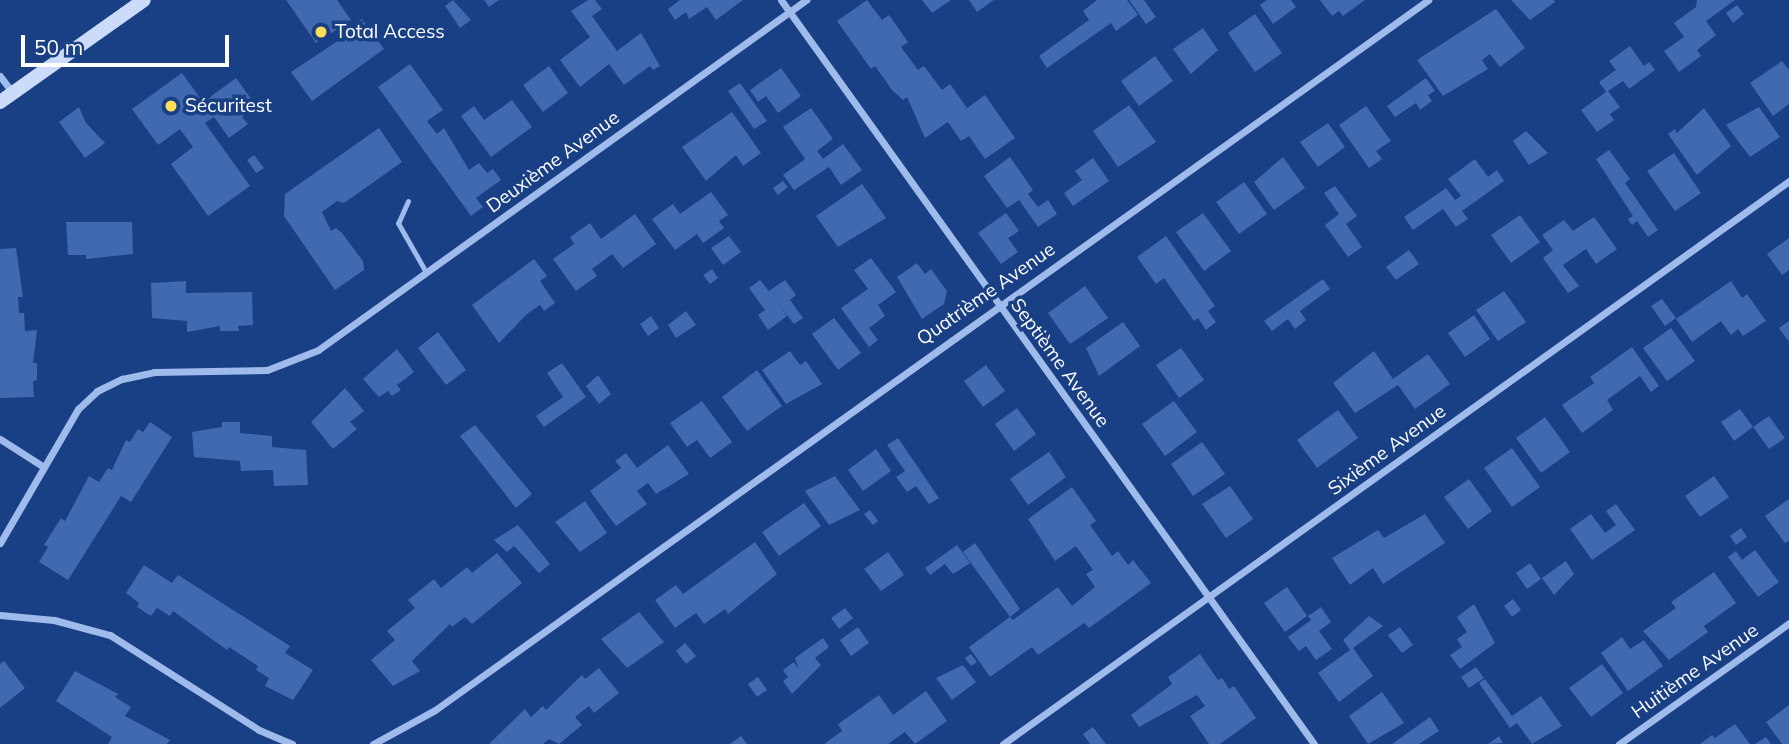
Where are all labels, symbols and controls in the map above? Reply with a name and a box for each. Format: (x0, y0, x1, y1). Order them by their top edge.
scale bar (24, 21, 233, 65)
place label: Total Access (335, 21, 445, 43)
marker: Total Access (313, 24, 329, 40)
text: 50 m (34, 34, 83, 60)
place label: Sécuritest (185, 95, 272, 117)
marker: Sécuritest (163, 98, 179, 114)
street label: Deuxième Avenue (482, 106, 624, 218)
street label: Quatrième Avenue (912, 238, 1060, 350)
street label: Septième Avenue (1006, 294, 1114, 432)
street label: Sixième Avenue (1324, 400, 1450, 500)
street label: Huitième Avenue (1627, 619, 1763, 723)

